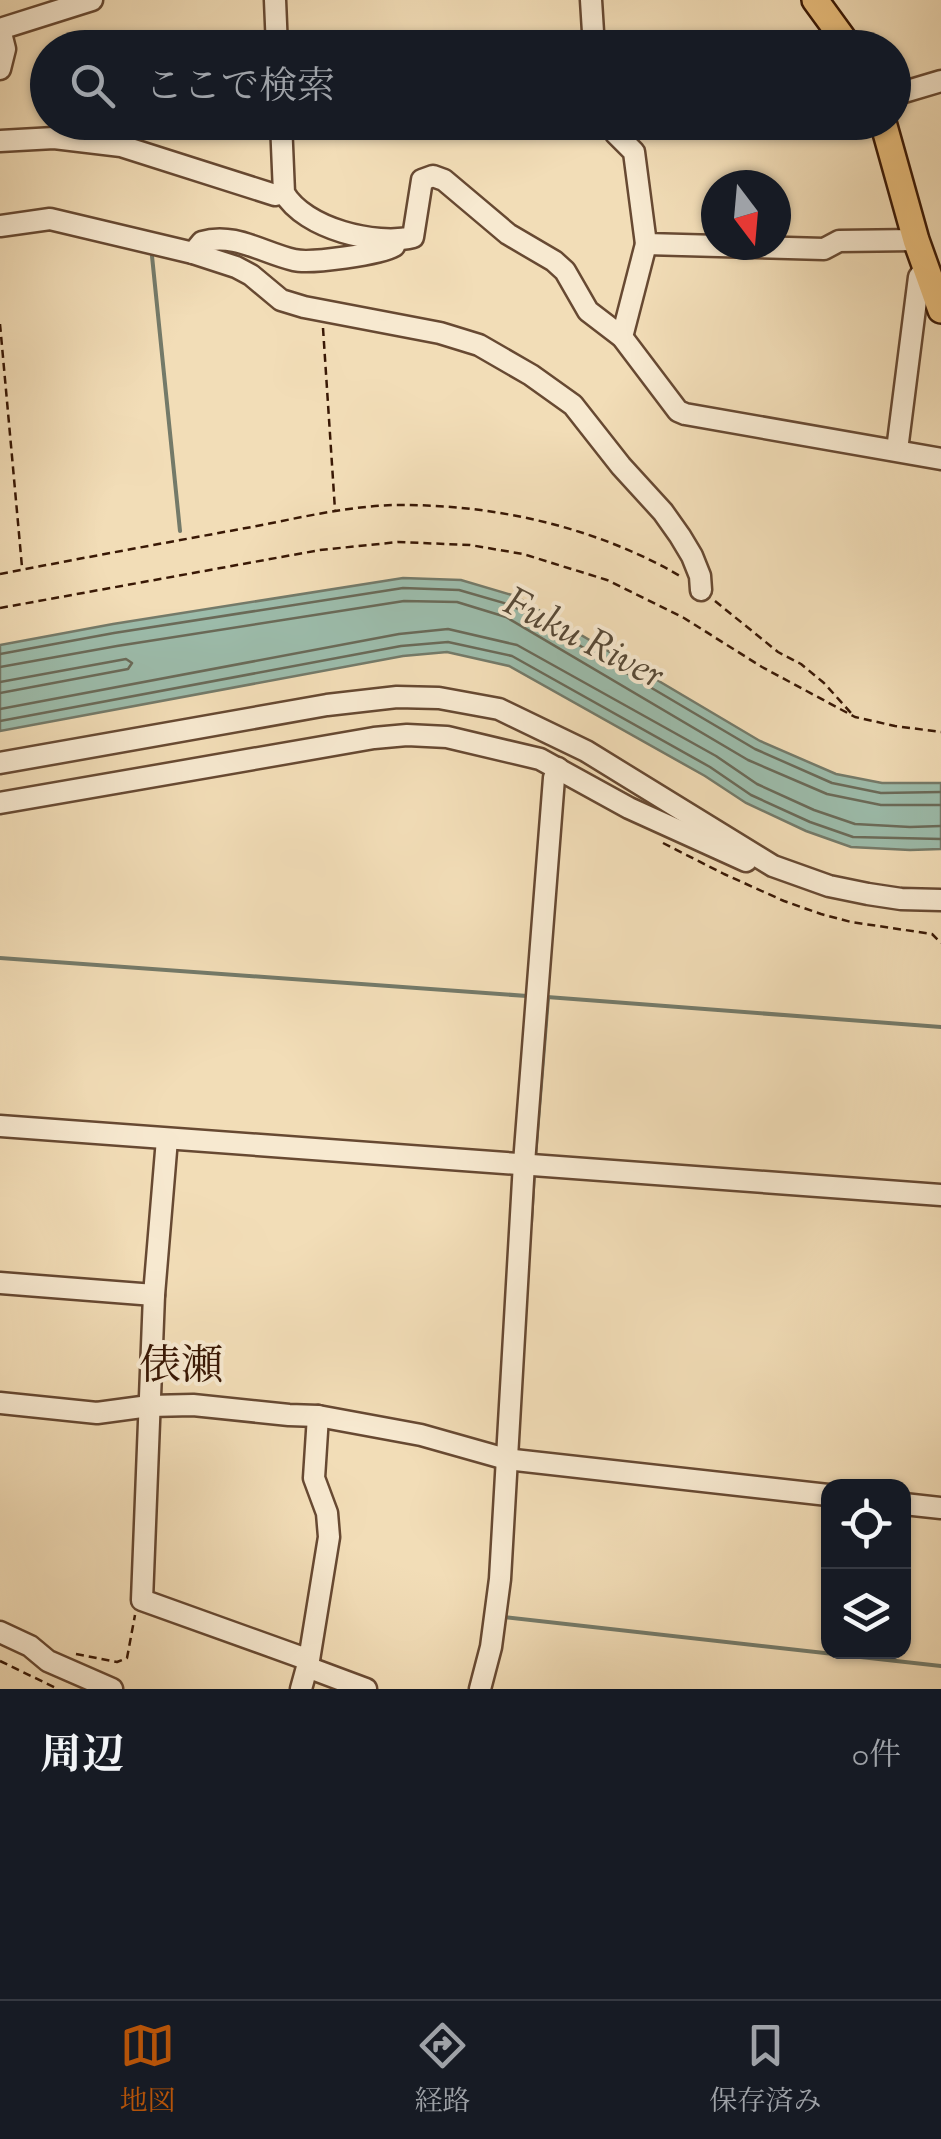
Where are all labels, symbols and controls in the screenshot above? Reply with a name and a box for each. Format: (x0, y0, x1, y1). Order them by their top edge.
search box (30, 30, 911, 140)
icon: search (65, 58, 120, 113)
text: ここで検索 (145, 62, 335, 116)
north arrow (701, 170, 791, 260)
water label: Fuku River (493, 576, 673, 706)
district label: 俵瀬 (139, 1339, 223, 1399)
map controls (821, 1479, 911, 1659)
button: locate (821, 1479, 911, 1569)
button: layers (821, 1569, 911, 1659)
text: 周辺 (40, 1728, 124, 1788)
text: 0件 (852, 1734, 901, 1780)
tab: 地図 (119, 2018, 176, 2123)
tab: 経路 (414, 2018, 471, 2123)
tab: 保存済み (709, 2018, 822, 2123)

